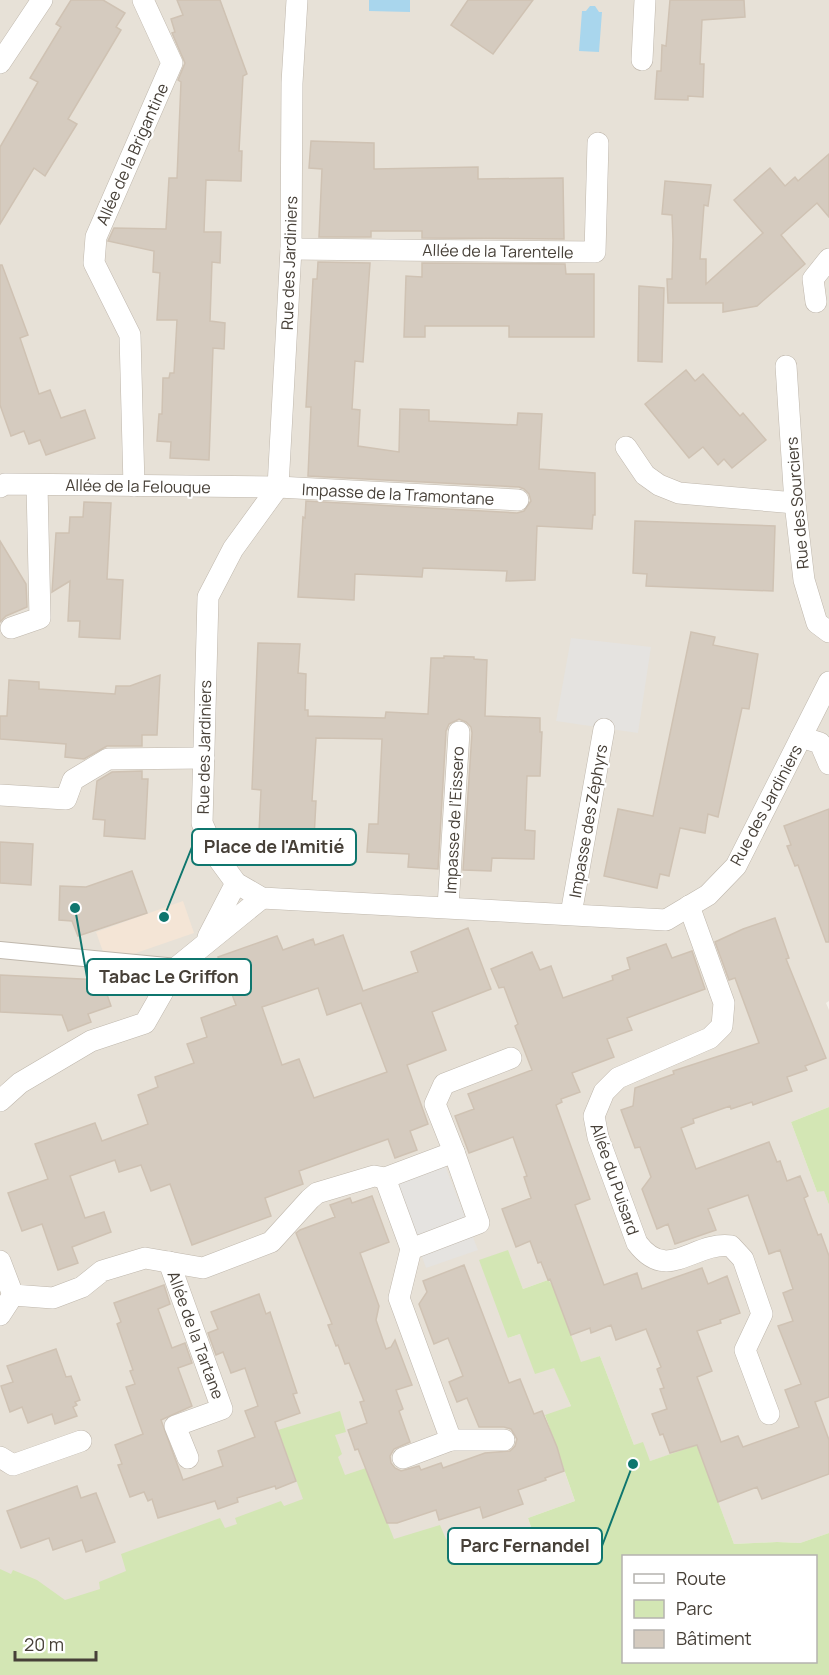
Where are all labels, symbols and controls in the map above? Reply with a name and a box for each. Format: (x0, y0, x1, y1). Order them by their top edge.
street label: Allée de la Brigantine (91, 79, 173, 229)
street label: Rue des Jardiniers (276, 196, 302, 330)
street label: Allée de la Tarentelle (422, 239, 574, 263)
street label: Rue des Sourciers (780, 436, 814, 570)
street label: Allée de la Felouque (65, 474, 211, 498)
street label: Impasse de la Tramontane (301, 478, 495, 510)
street label: Rue des Jardiniers (192, 680, 216, 814)
street label: Rue des Jardiniers (725, 741, 807, 869)
street label: Impasse des Zéphyrs (564, 742, 612, 900)
street label: Impasse de l’Eissero (439, 746, 469, 894)
callout: Place de l'Amitié (192, 829, 356, 865)
text: Place de l'Amitié (204, 834, 344, 858)
callout: Tabac Le Griffon (87, 959, 251, 995)
text: Tabac Le Griffon (99, 964, 239, 988)
street label: Allée du Puisard (586, 1120, 644, 1238)
street label: Allée de la Tartane (163, 1268, 229, 1402)
callout: Parc Fernandel (448, 1528, 602, 1564)
text: Parc Fernandel (460, 1533, 590, 1557)
legend (622, 1555, 817, 1663)
text: Route (676, 1566, 726, 1590)
text: Parc (676, 1596, 713, 1620)
scale bar (15, 1624, 96, 1662)
text: Bâtiment (676, 1626, 752, 1650)
text: 20 m (24, 1632, 64, 1656)

